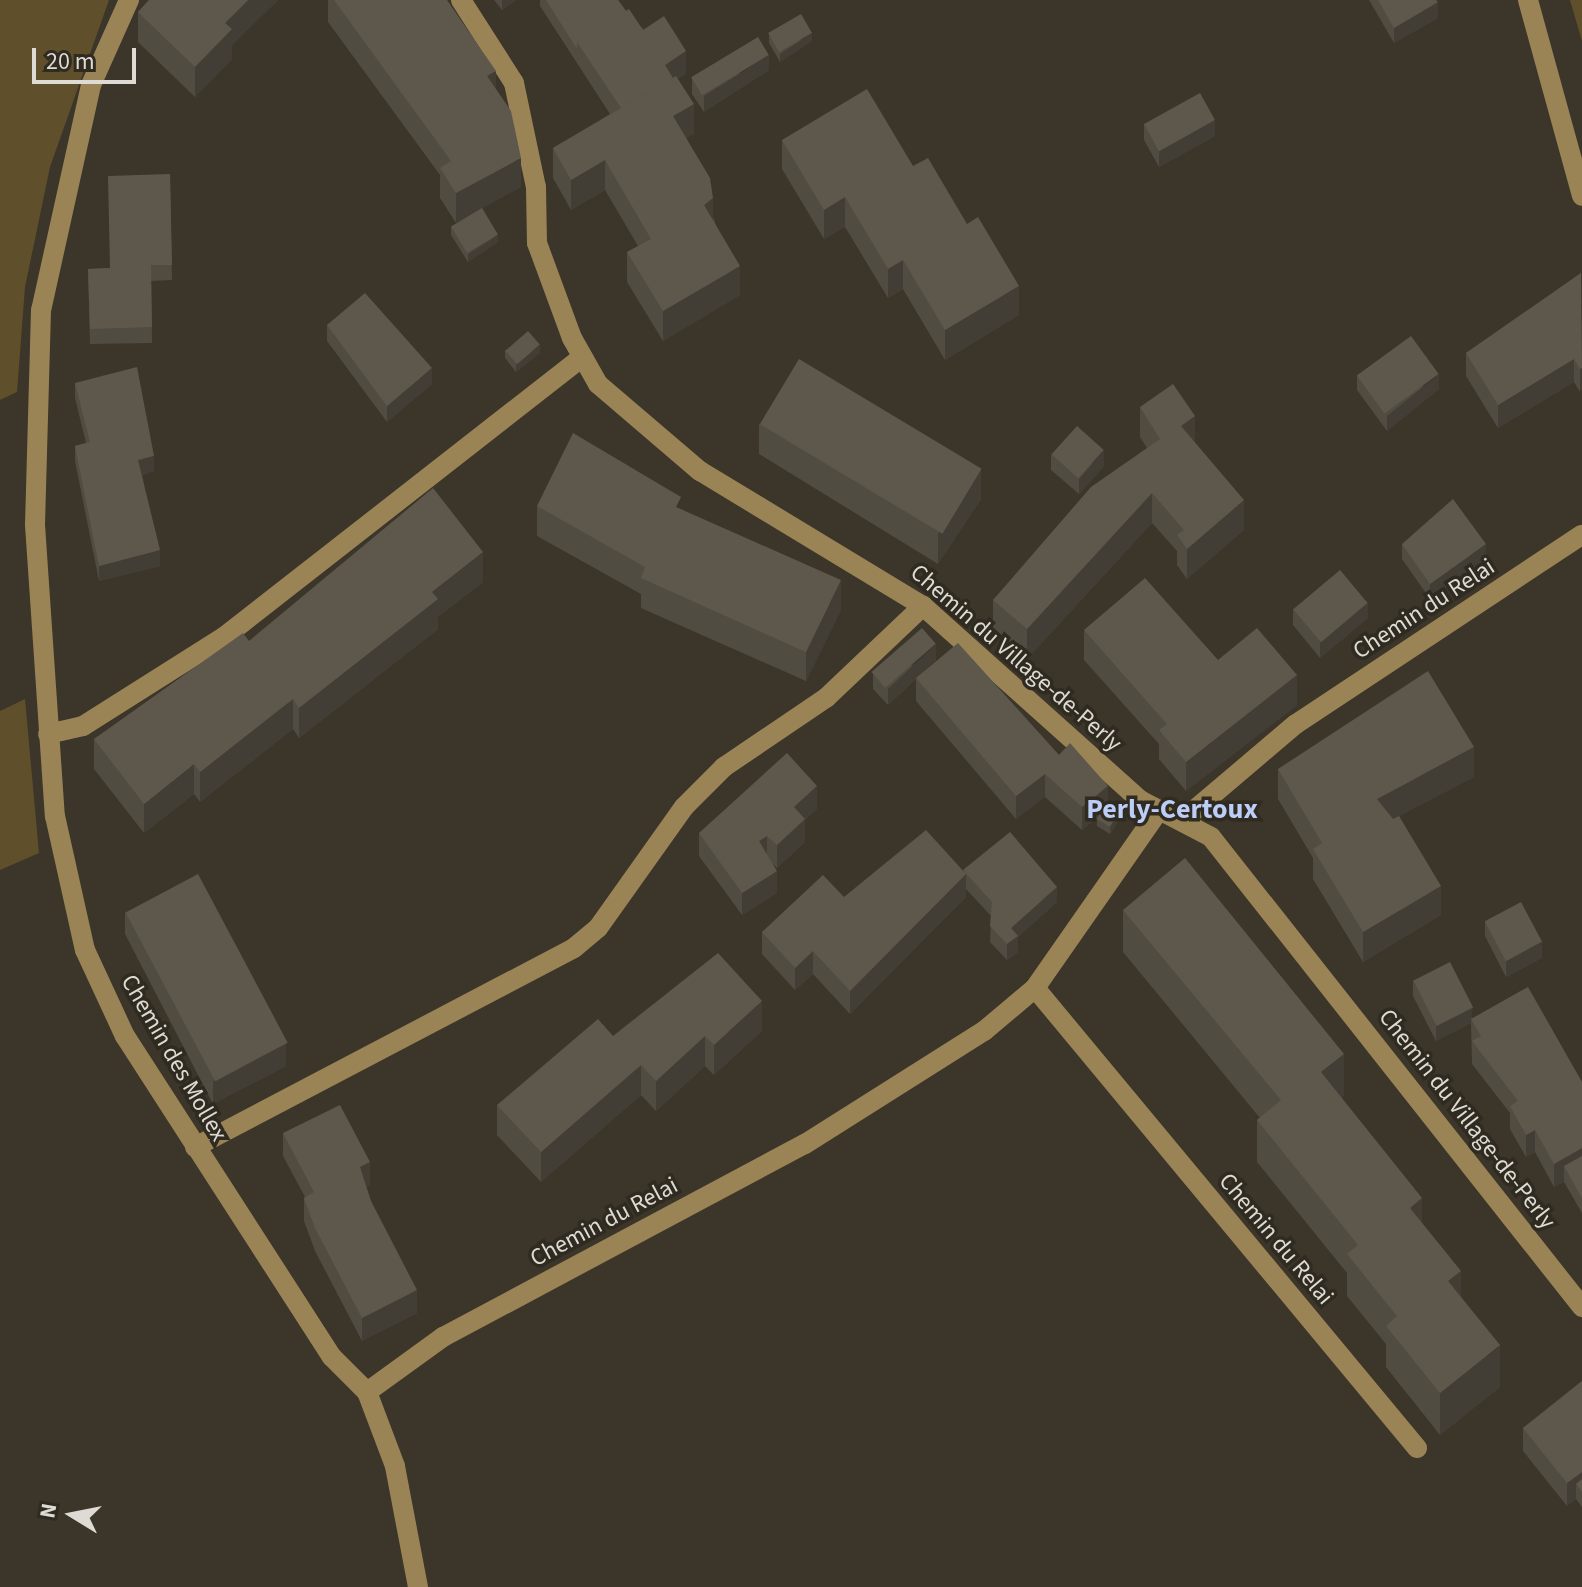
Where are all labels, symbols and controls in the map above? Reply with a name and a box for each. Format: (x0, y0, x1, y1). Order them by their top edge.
scale bar (36, 32, 140, 82)
text: 20 m (46, 44, 95, 79)
street label: Chemin du Relai (1348, 553, 1500, 665)
street label: Chemin du Village-de-Perly (904, 558, 1128, 758)
district label: Perly-Certoux (1086, 792, 1258, 826)
street label: Chemin des Mollex (115, 970, 233, 1146)
street label: Chemin du Village-de-Perly (1372, 1003, 1562, 1235)
street label: Chemin du Relai (1213, 1167, 1339, 1311)
street label: Chemin du Relai (525, 1171, 683, 1273)
north arrow (32, 1475, 112, 1555)
text: N (31, 1501, 65, 1521)

